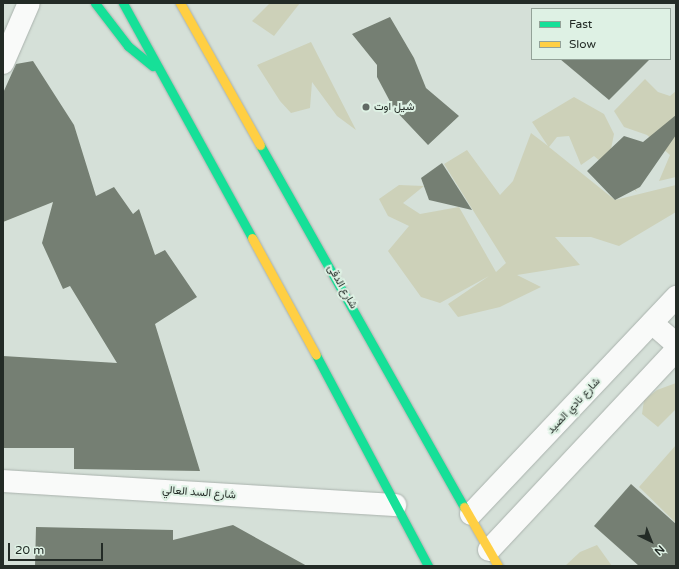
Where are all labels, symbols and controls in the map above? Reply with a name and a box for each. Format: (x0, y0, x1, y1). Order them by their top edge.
legend (531, 8, 671, 60)
text: Fast (569, 17, 592, 31)
text: Slow (569, 37, 596, 51)
place label: شيل اوت (374, 100, 414, 114)
marker: شيل اوت (361, 102, 371, 112)
street label: شارع الدقى (324, 263, 360, 311)
street label: شارع نادي الصيد (545, 375, 603, 437)
street label: شارع السد العالي (162, 484, 236, 502)
north arrow (631, 521, 671, 561)
scale bar (10, 535, 105, 561)
text: N (652, 542, 667, 558)
text: 20 m (15, 543, 44, 557)

